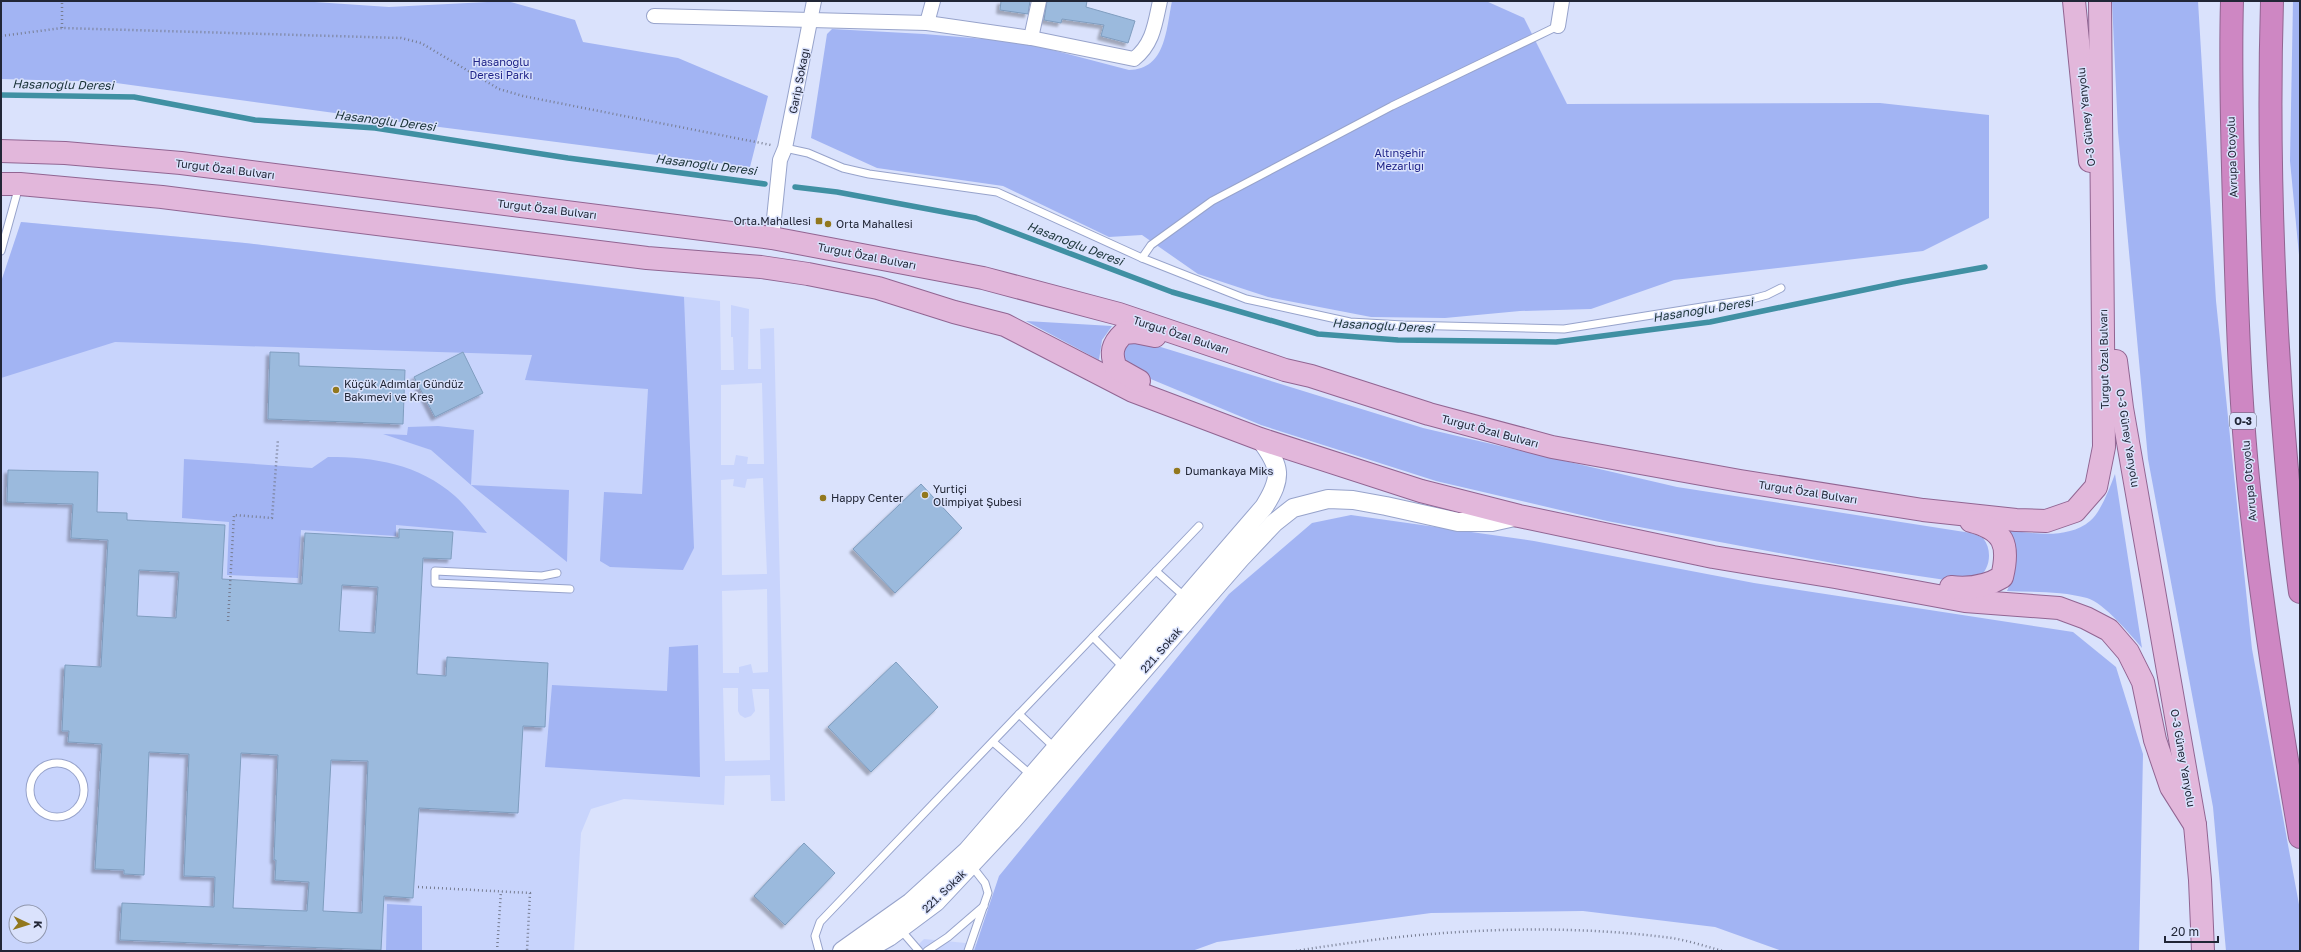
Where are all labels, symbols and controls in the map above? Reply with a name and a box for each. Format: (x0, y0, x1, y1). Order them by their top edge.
street label: Garip Sokağı (786, 47, 811, 115)
park label: Hasanoğlu Deresi Parkı (470, 55, 532, 81)
street label: O-3 Güney Yanyolu (2074, 67, 2097, 167)
water label: Hasanoğlu Deresi (12, 76, 116, 93)
water label: Hasanoğlu Deresi (334, 107, 438, 134)
street label: Avrupa Otoyolu (2224, 116, 2239, 198)
park label: Altınşehir Mezarlığı (1375, 146, 1426, 172)
water label: Hasanoğlu Deresi (655, 151, 759, 178)
street label: Turgut Özal Bulvarı (175, 156, 275, 181)
street label: Turgut Özal Bulvarı (497, 196, 597, 221)
place label: Orta.Mahallesi (734, 214, 811, 227)
marker: Orta.Mahallesi (814, 216, 824, 226)
place label: Orta Mahallesi (836, 217, 913, 230)
water label: Hasanoğlu Deresi (1025, 218, 1127, 269)
marker: Orta Mahallesi (823, 219, 833, 229)
street label: Turgut Özal Bulvarı (817, 240, 917, 271)
water label: Hasanoğlu Deresi (1652, 294, 1756, 325)
street label: Turgut Özal Bulvarı (2096, 309, 2111, 409)
street label: Turgut Özal Bulvarı (1132, 313, 1231, 356)
water label: Hasanoğlu Deresi (1332, 315, 1436, 336)
place label: Küçük Adımlar Gündüz Bakımevi ve Kreş (344, 377, 464, 403)
marker: Küçük Adımlar Gündüz Bakımevi ve Kreş (331, 385, 341, 395)
street label: O-3 Güney Yanyolu (2114, 388, 2143, 488)
street label: Turgut Özal Bulvarı (1440, 411, 1540, 450)
road number: O-3 (2230, 413, 2256, 429)
street label: Avrupa Otoyolu (2238, 440, 2259, 522)
place label: Dumankaya Miks (1185, 464, 1274, 477)
marker: Dumankaya Miks (1172, 466, 1182, 476)
street label: Turgut Özal Bulvarı (1758, 477, 1858, 506)
place label: Yurtiçi Olimpiyat Şubesi (933, 482, 1022, 508)
marker: Yurtiçi Olimpiyat Şubesi (920, 490, 930, 500)
place label: Happy Center (831, 491, 904, 504)
marker: Happy Center (818, 493, 828, 503)
street label: 221. Sokak (1137, 624, 1184, 675)
street label: O-3 Güney Yanyolu (2168, 708, 2199, 808)
street label: 221. Sokak (919, 866, 968, 915)
north arrow (8, 904, 48, 944)
scale bar (2165, 918, 2218, 944)
text: K (32, 920, 45, 929)
text: 20 m (2171, 924, 2199, 939)

